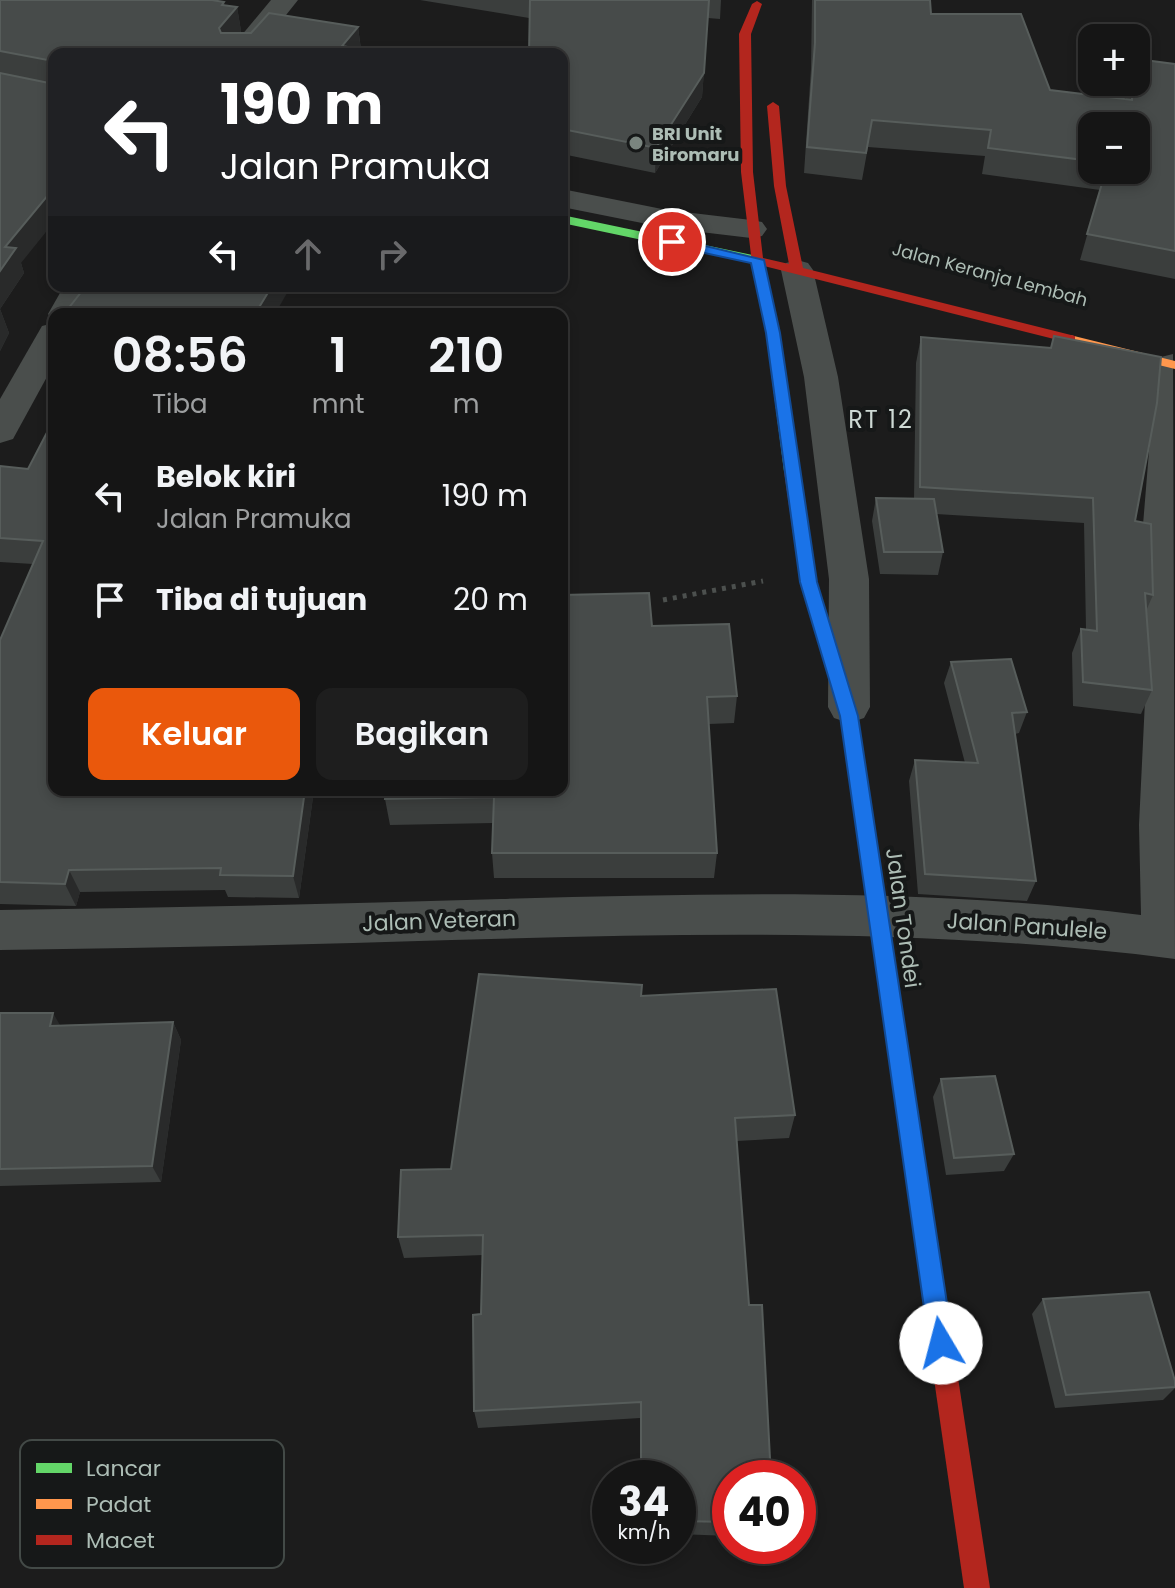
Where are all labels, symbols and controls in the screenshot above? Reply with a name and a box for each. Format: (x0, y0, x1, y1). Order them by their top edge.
map controls (1078, 24, 1150, 184)
button: + (1078, 24, 1150, 96)
text: 190 m (220, 65, 383, 144)
icon: left (88, 80, 192, 184)
button: − (1078, 112, 1150, 184)
place label: BRI Unit Biromaru (652, 121, 739, 167)
marker: BRI Unit Biromaru (627, 134, 645, 152)
text: Jalan Pramuka (220, 141, 491, 192)
pin (638, 208, 706, 276)
icon: arrive (650, 220, 694, 264)
icon: left (202, 232, 246, 276)
icon: ahead (286, 232, 330, 276)
icon: right (370, 232, 414, 276)
street label: Jalan Keranja Lembah (889, 236, 1091, 312)
text: 08:56 (112, 322, 248, 389)
text: 1 (329, 322, 347, 389)
text: 210 (428, 322, 504, 389)
text: Tiba (152, 386, 208, 422)
text: mnt (312, 386, 365, 422)
text: m (453, 386, 480, 422)
district label: RT 12 (848, 403, 914, 436)
text: Belok kiri (156, 455, 296, 498)
icon: left (88, 474, 132, 518)
text: 190 m (442, 474, 528, 517)
text: Jalan Pramuka (156, 501, 352, 537)
icon: arrive (88, 578, 132, 622)
text: Tiba di tujuan (156, 578, 367, 621)
text: 20 m (453, 578, 528, 621)
button: Keluar (88, 688, 300, 780)
button: Bagikan (316, 688, 528, 780)
street label: Jalan Tondei (878, 846, 928, 990)
street label: Jalan Veteran (361, 903, 517, 939)
street label: Jalan Panulele (946, 905, 1108, 947)
position arrow (899, 1301, 983, 1385)
legend (20, 1440, 284, 1568)
text: Lancar (86, 1453, 161, 1484)
speed limit sign: 40 (712, 1460, 816, 1564)
text: 34 (618, 1474, 670, 1530)
text: Padat (86, 1489, 151, 1520)
text: km/h (617, 1518, 671, 1546)
text: Macet (86, 1525, 155, 1556)

